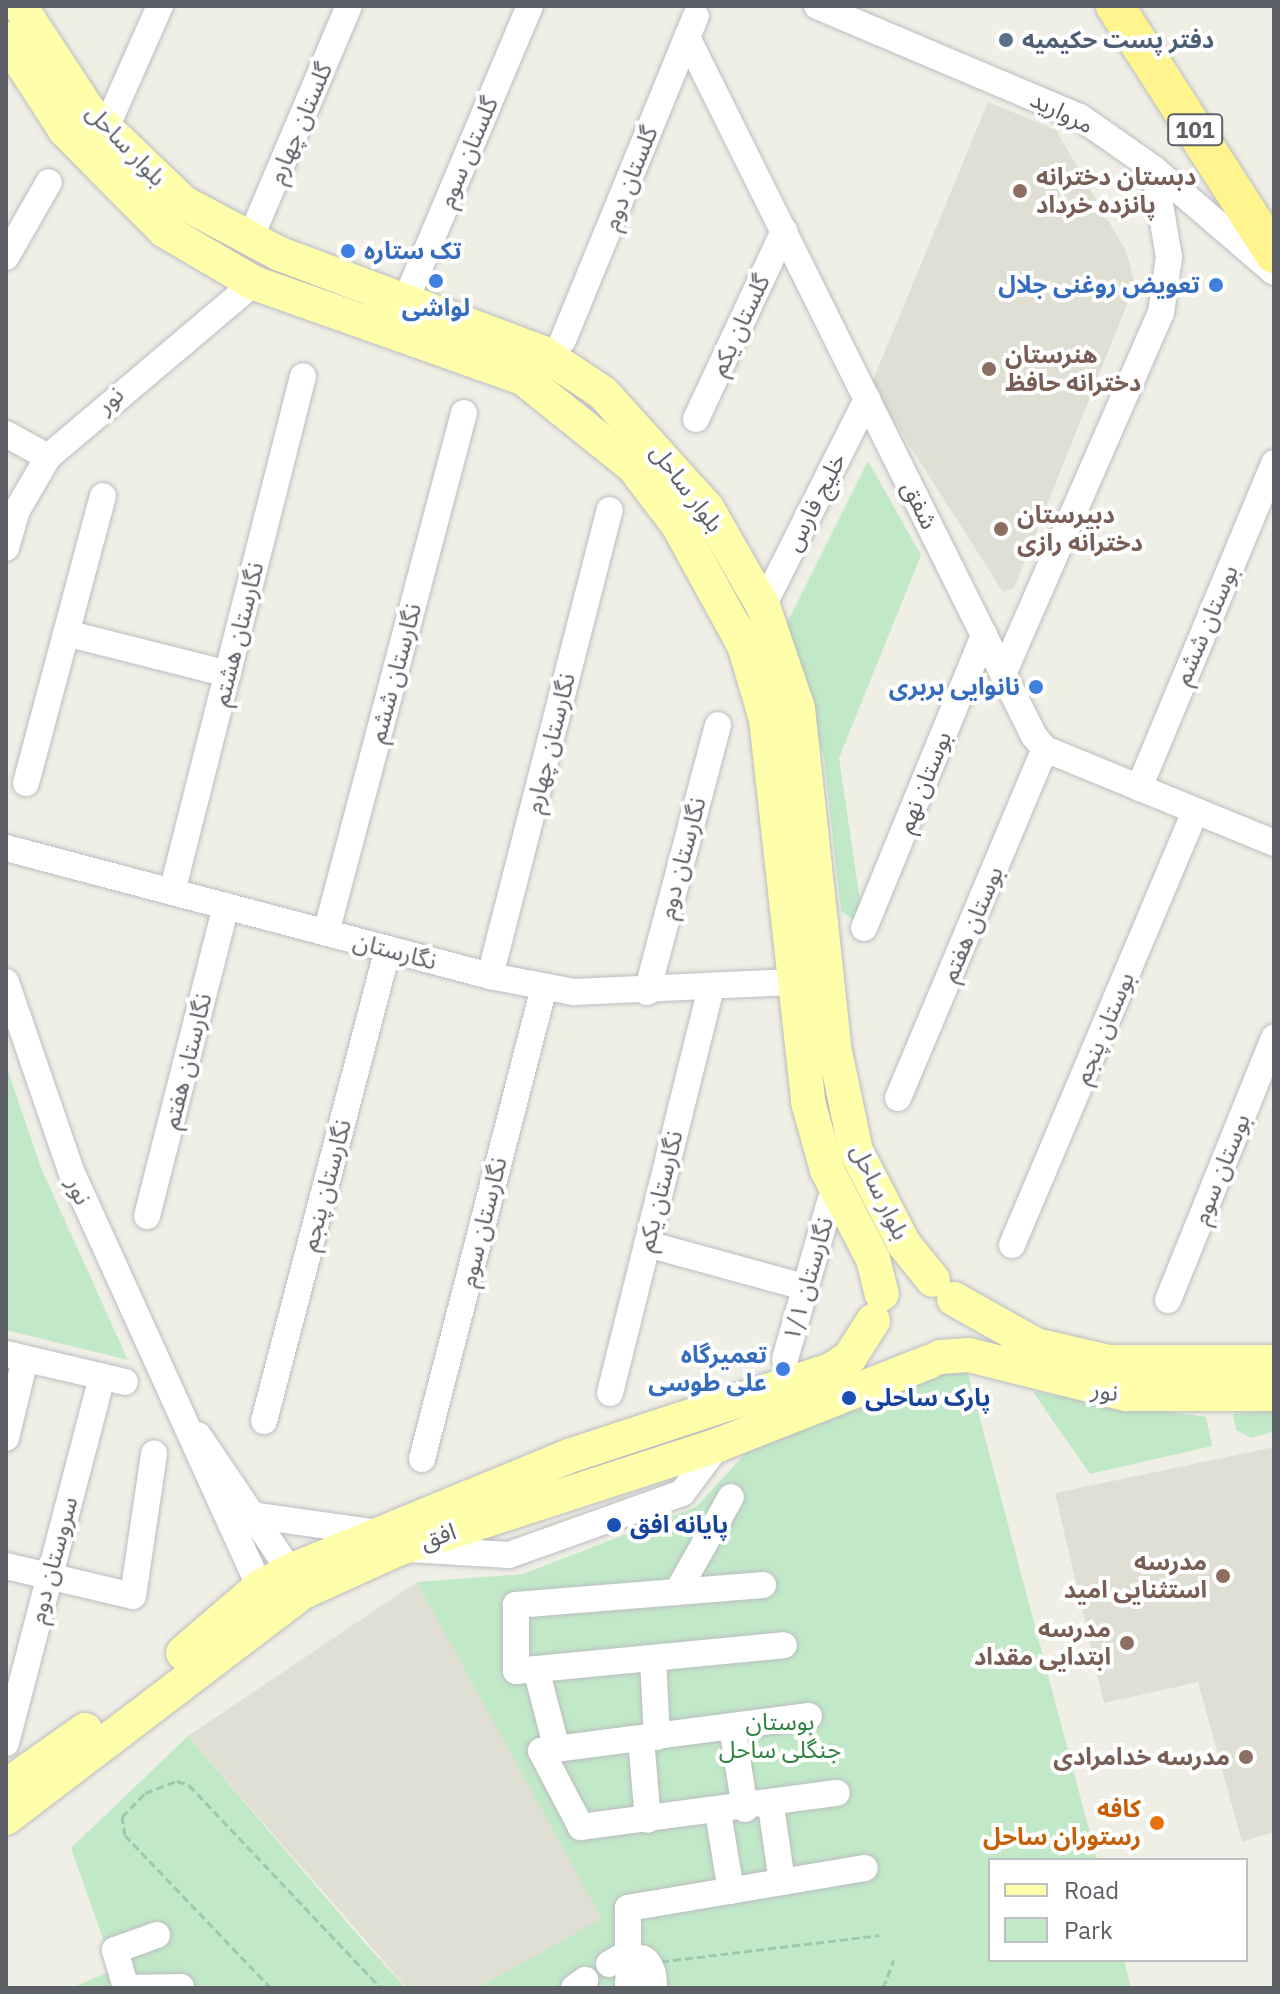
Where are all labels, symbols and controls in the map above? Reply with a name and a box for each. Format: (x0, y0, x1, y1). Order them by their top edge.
place label: دفتر پست حکیمیه (1022, 26, 1214, 54)
marker: دفتر پست حکیمیه (997, 31, 1015, 49)
street label: گلستان چهارم (262, 58, 338, 188)
street label: مروارید (1026, 84, 1098, 140)
street label: گلستان سوم (432, 92, 504, 212)
street label: بلوار ساحل (80, 98, 172, 192)
road number: 101 (1167, 112, 1223, 148)
street label: گلستان دوم (596, 122, 664, 234)
place label: دبستان دخترانه پانزده خرداد (1036, 163, 1196, 219)
marker: دبستان دخترانه پانزده خرداد (1011, 182, 1029, 200)
place label: تک ستاره (364, 237, 462, 265)
marker: تک ستاره (339, 242, 357, 260)
street label: گلستان یکم (704, 270, 776, 380)
place label: تعویض روغنی جلال (998, 271, 1200, 299)
marker: لواشی (427, 272, 445, 290)
marker: تعویض روغنی جلال (1207, 276, 1225, 294)
place label: لواشی (402, 294, 470, 322)
place label: هنرستان دخترانه حافظ (1005, 341, 1141, 397)
marker: هنرستان دخترانه حافظ (980, 360, 998, 378)
street label: نور (90, 380, 130, 420)
street label: بلوار ساحل (645, 438, 729, 538)
street label: خلیج فارس (778, 448, 852, 556)
street label: شفق (896, 476, 944, 534)
place label: دبیرستان دخترانه رازی (1017, 501, 1143, 557)
marker: دبیرستان دخترانه رازی (992, 520, 1010, 538)
street label: نگارستان هشتم (206, 559, 270, 709)
street label: بوستان ششم (1168, 561, 1244, 689)
street label: نگارستان ششم (363, 600, 427, 746)
street label: نگارستان چهارم (519, 670, 581, 816)
place label: نانوایی بربری (889, 673, 1020, 701)
marker: نانوایی بربری (1027, 678, 1045, 696)
street label: بوستان نهم (891, 727, 957, 837)
street label: نگارستان دوم (652, 794, 712, 922)
street label: بوستان هفتم (935, 862, 1009, 986)
street label: نگارستان (350, 926, 440, 976)
street label: بوستان پنجم (1068, 968, 1140, 1088)
street label: نگارستان هفتم (156, 990, 218, 1132)
street label: بوستان سوم (1186, 1110, 1256, 1228)
street label: نگارستان پنجم (295, 1116, 357, 1254)
street label: نگارستان یکم (631, 1128, 689, 1254)
street label: بلوار ساحل (845, 1140, 915, 1244)
street label: نگارستان سوم (453, 1154, 513, 1290)
street label: نور (61, 1173, 97, 1209)
street label: نگارستان ۱/۱ (777, 1214, 839, 1344)
place label: تعمیرگاه علی طوسی (648, 1341, 767, 1397)
marker: تعمیرگاه علی طوسی (774, 1360, 792, 1378)
street label: نور (1090, 1375, 1120, 1407)
place label: پارک ساحلی (865, 1384, 991, 1412)
marker: پارک ساحلی (840, 1389, 858, 1407)
street label: سروستان دوم (22, 1494, 84, 1626)
place label: پایانه افق (630, 1511, 728, 1539)
marker: پایانه افق (605, 1516, 623, 1534)
street label: افق (417, 1517, 459, 1555)
place label: مدرسه استثنایی امید (1064, 1548, 1207, 1604)
marker: مدرسه استثنایی امید (1214, 1567, 1232, 1585)
place label: مدرسه ابتدایی مقداد (974, 1615, 1111, 1671)
marker: مدرسه ابتدایی مقداد (1118, 1634, 1136, 1652)
park label: بوستان جنگلی ساحل (719, 1708, 841, 1764)
place label: مدرسه خدامرادی (1053, 1743, 1230, 1771)
marker: مدرسه خدامرادی (1237, 1748, 1255, 1766)
place label: کافه رستوران ساحل (983, 1795, 1141, 1851)
marker: کافه رستوران ساحل (1148, 1814, 1166, 1832)
legend (988, 1858, 1248, 1962)
text: Road (1064, 1874, 1119, 1906)
text: Park (1064, 1914, 1113, 1946)

